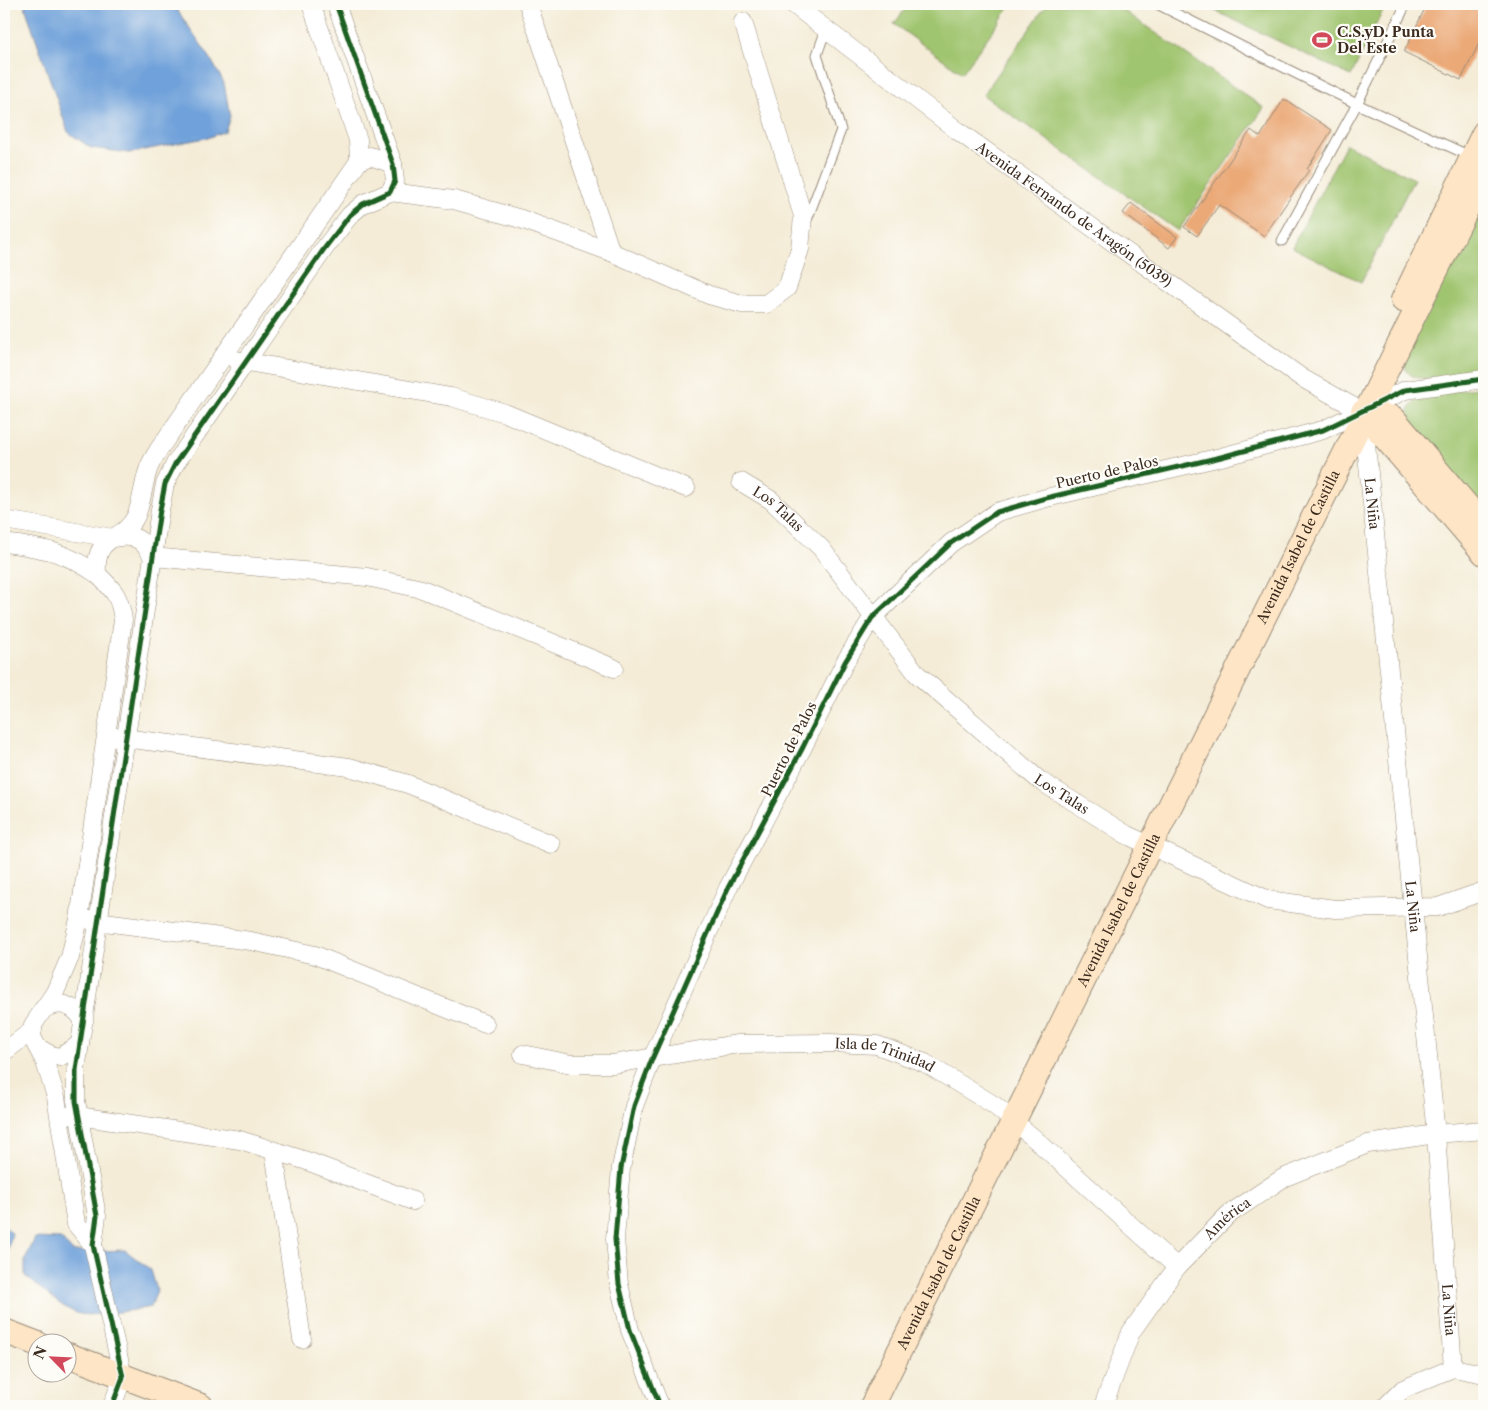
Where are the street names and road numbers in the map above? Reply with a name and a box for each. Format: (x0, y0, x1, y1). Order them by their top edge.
street label: Avenida Fernando de Aragón (5039) (972, 137, 1176, 291)
street label: Puerto de Palos (1054, 452, 1160, 492)
street label: Avenida Isabel de Castilla (1252, 466, 1344, 628)
street label: La Niña (1360, 477, 1384, 531)
street label: Los Talas (749, 482, 807, 535)
street label: Puerto de Palos (757, 698, 821, 800)
street label: Los Talas (1031, 770, 1092, 818)
street label: Avenida Isabel de Castilla (1073, 830, 1164, 991)
street label: La Niña (1401, 880, 1425, 934)
street label: Isla de Trinidad (834, 1034, 938, 1076)
street label: Avenida Isabel de Castilla (892, 1192, 985, 1353)
street label: América (1199, 1193, 1255, 1244)
street label: La Niña (1438, 1283, 1460, 1337)

